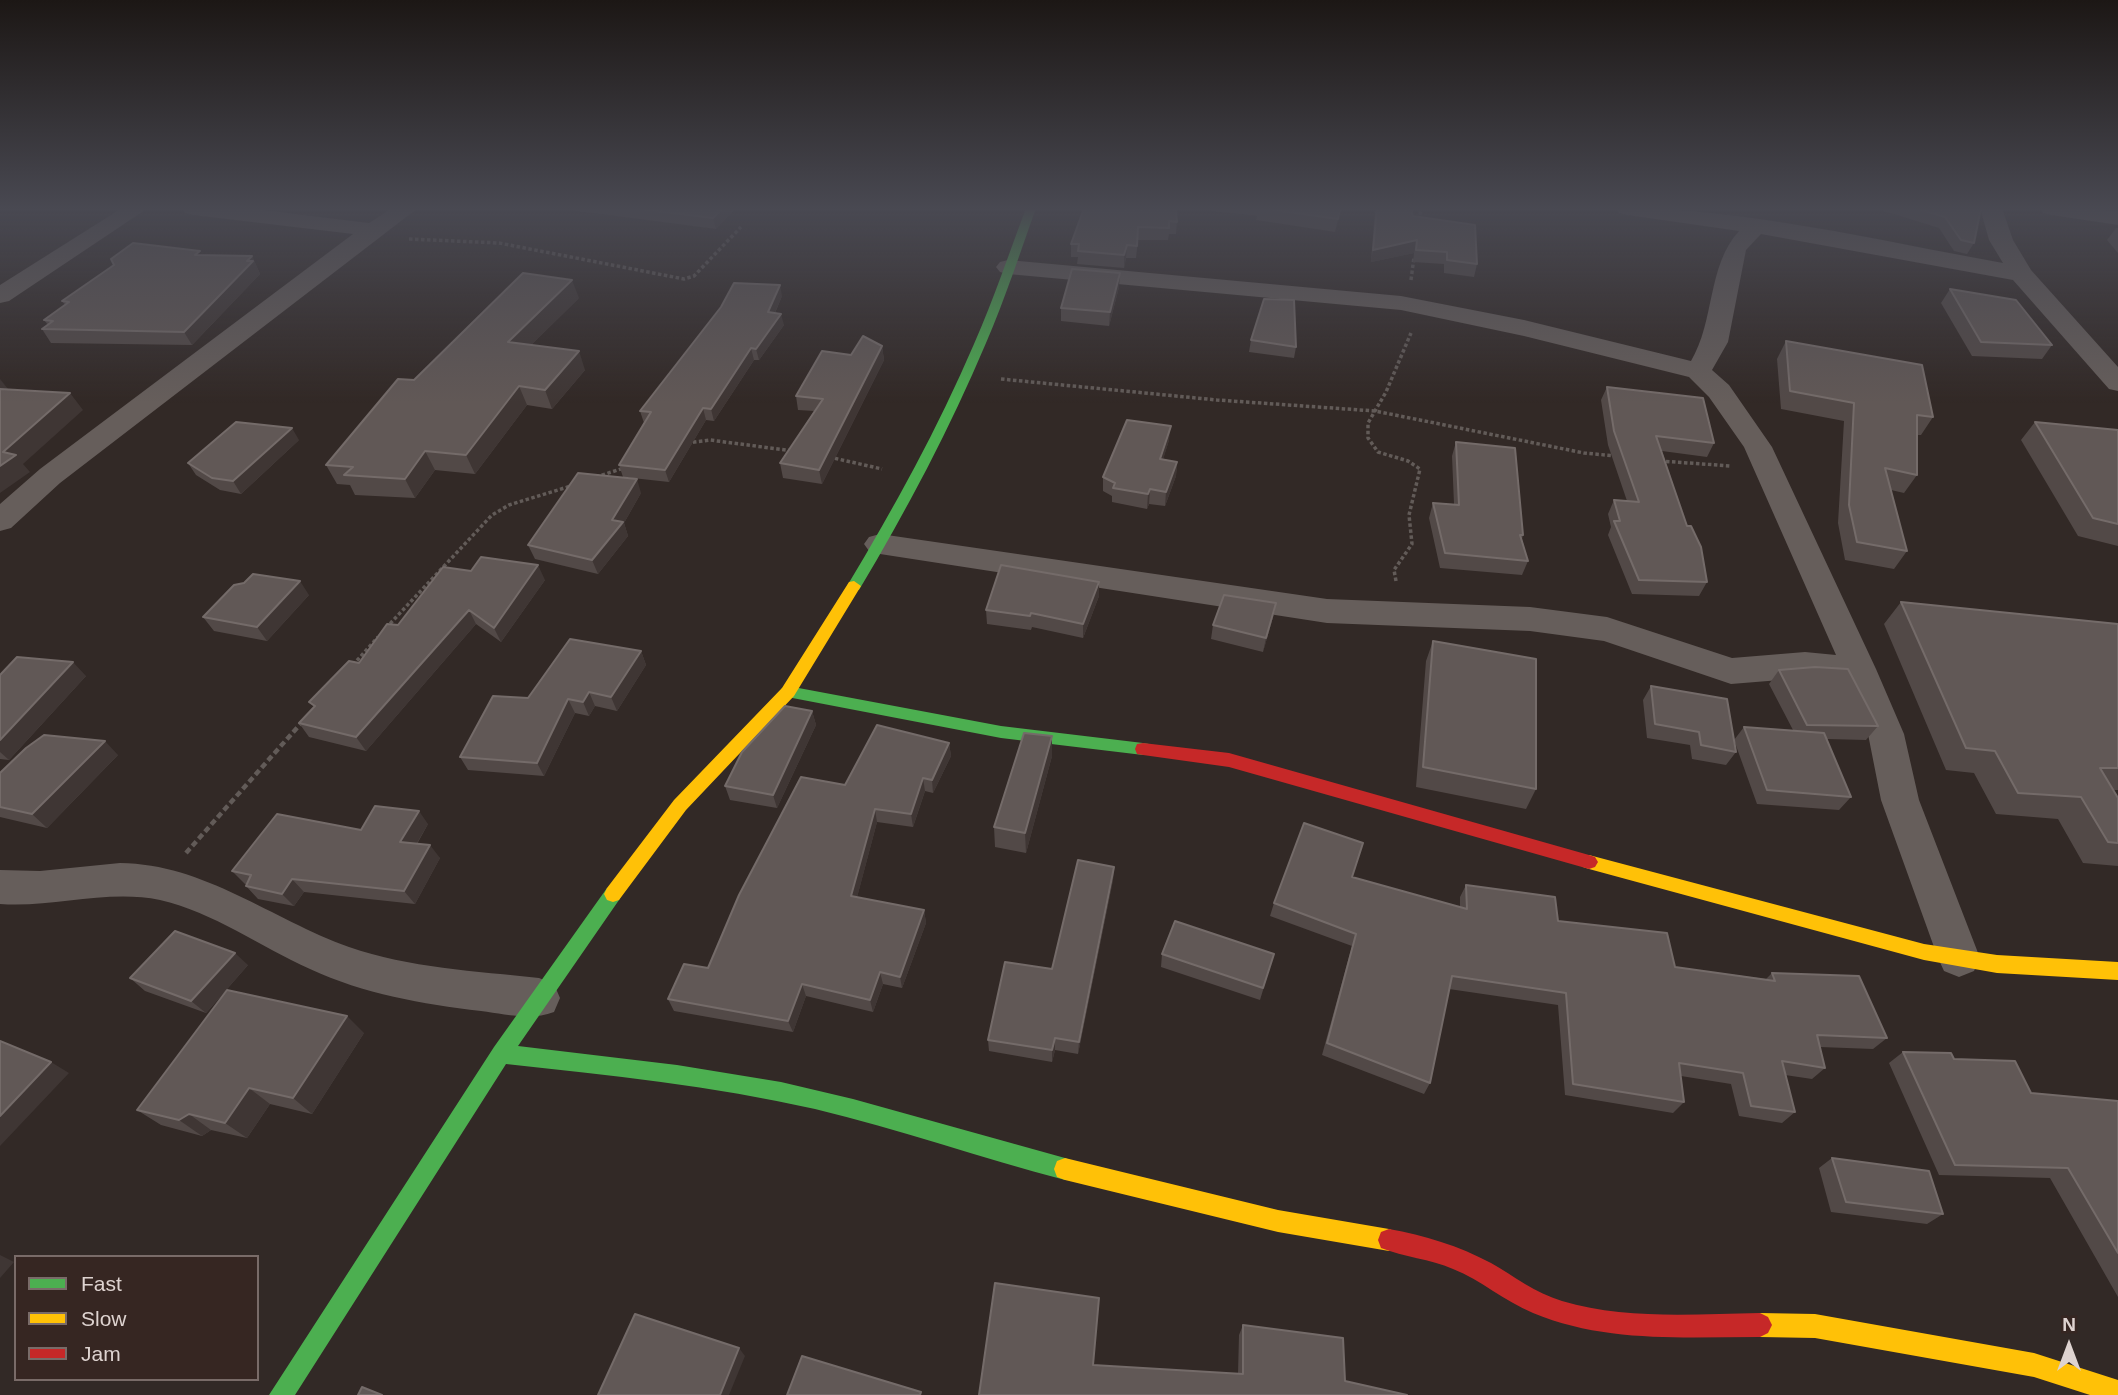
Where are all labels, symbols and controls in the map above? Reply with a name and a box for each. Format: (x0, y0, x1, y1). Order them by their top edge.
legend (14, 1255, 259, 1381)
text: Fast (81, 1272, 122, 1295)
text: Slow (81, 1307, 127, 1330)
north arrow (2034, 1311, 2104, 1381)
text: N (2062, 1314, 2076, 1335)
text: Jam (81, 1342, 121, 1365)

